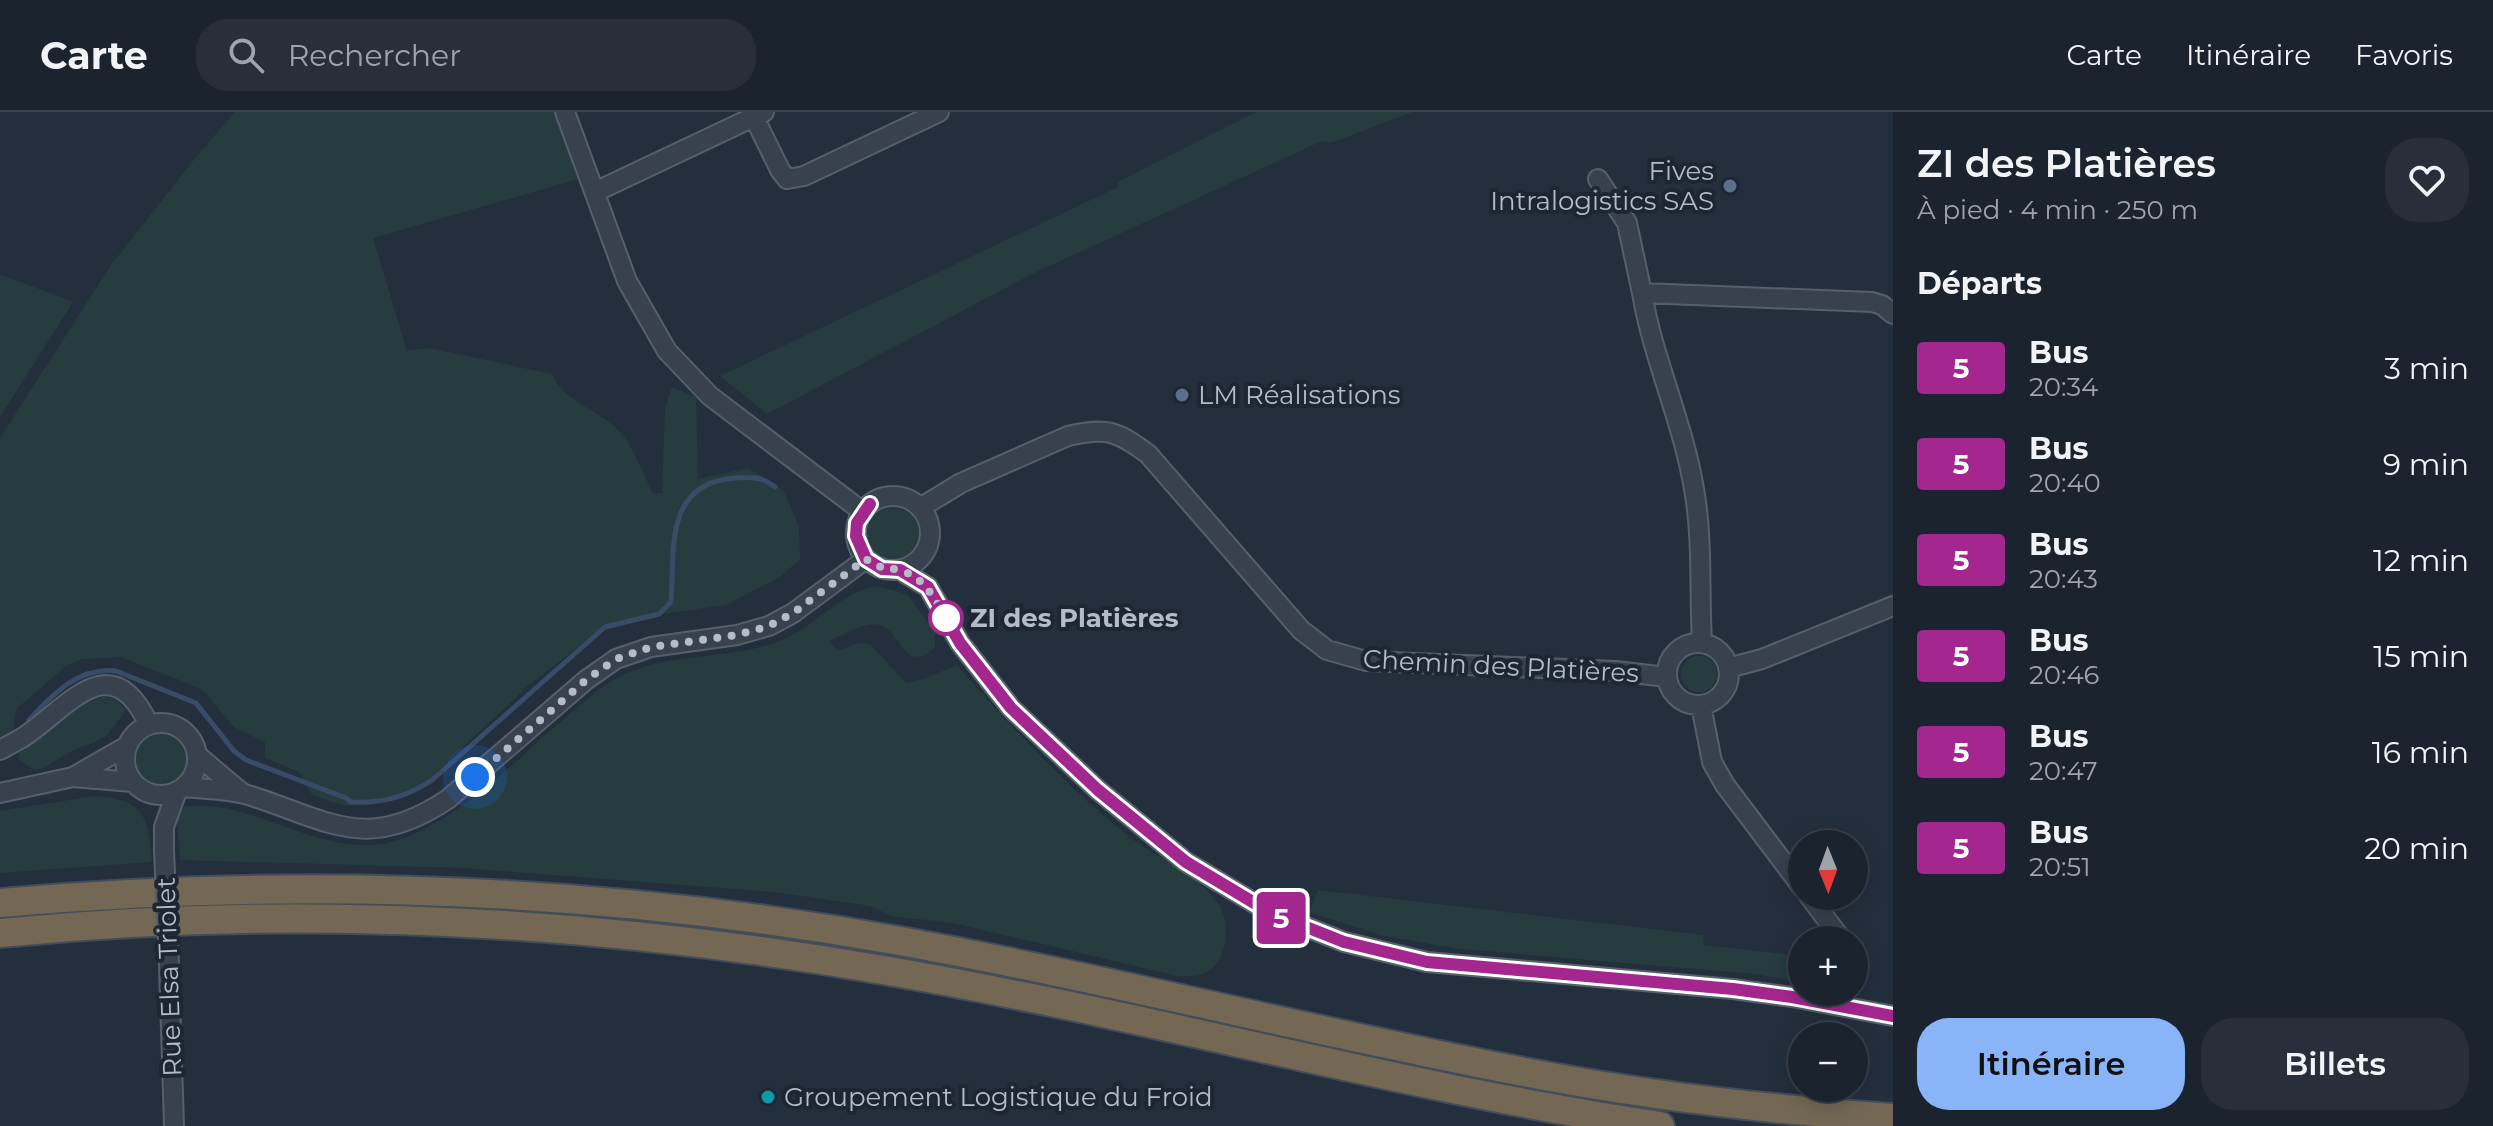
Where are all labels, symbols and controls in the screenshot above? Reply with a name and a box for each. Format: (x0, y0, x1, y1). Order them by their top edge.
search box (196, 19, 756, 91)
text: Carte (40, 32, 148, 79)
icon: search (224, 33, 268, 77)
text: Rechercher (288, 37, 461, 74)
text: Carte (2066, 38, 2142, 72)
text: Itinéraire (2186, 38, 2311, 72)
text: Favoris (2355, 38, 2453, 72)
button: heart (2385, 138, 2469, 222)
text: ZI des Platières (1917, 140, 2216, 187)
place label: Fives Intralogistics SAS (1490, 155, 1714, 217)
marker: Fives Intralogistics SAS (1721, 177, 1739, 195)
text: À pied · 4 min · 250 m (1917, 194, 2198, 226)
text: Départs (1917, 265, 2042, 302)
text: Bus (2029, 334, 2089, 371)
text: 3 min (2384, 350, 2469, 387)
text: 5 (1953, 351, 1969, 385)
text: 20:34 (2029, 371, 2098, 403)
place label: LM Réalisations (1198, 379, 1401, 411)
marker: LM Réalisations (1173, 386, 1191, 404)
text: Bus (2029, 430, 2089, 467)
text: 9 min (2383, 446, 2469, 483)
text: 5 (1953, 447, 1969, 481)
text: 20:40 (2029, 467, 2101, 499)
text: Bus (2029, 526, 2089, 563)
text: 12 min (2373, 542, 2469, 579)
text: 5 (1953, 543, 1969, 577)
text: 20:43 (2029, 563, 2098, 595)
marker: ZI des Platières (929, 601, 963, 635)
place label: ZI des Platières (970, 602, 1179, 634)
text: Bus (2029, 622, 2089, 659)
text: 15 min (2373, 638, 2469, 675)
text: 5 (1953, 639, 1969, 673)
street label: Chemin des Platières (1362, 643, 1640, 689)
text: 20:46 (2029, 659, 2099, 691)
text: Bus (2029, 718, 2089, 755)
text: 16 min (2372, 734, 2469, 771)
text: 5 (1953, 735, 1969, 769)
text: 20:47 (2029, 755, 2098, 787)
your location (455, 757, 495, 797)
text: Bus (2029, 814, 2089, 851)
north arrow (1788, 830, 1868, 910)
map controls (1788, 830, 1868, 1102)
text: 20 min (2364, 830, 2469, 867)
text: 5 (1953, 831, 1969, 865)
text: 20:51 (2029, 851, 2091, 883)
street label: Rue Elsa Triolet (150, 877, 188, 1077)
line badge: 5 (1255, 892, 1307, 944)
text: 5 (1273, 901, 1289, 935)
button: + (1788, 926, 1868, 1006)
button: Itinéraire (1917, 1018, 2185, 1110)
button: Billets (2201, 1018, 2469, 1110)
button: − (1788, 1022, 1868, 1102)
place label: Groupement Logistique du Froid (784, 1081, 1213, 1113)
marker: Groupement Logistique du Froid (759, 1088, 777, 1106)

